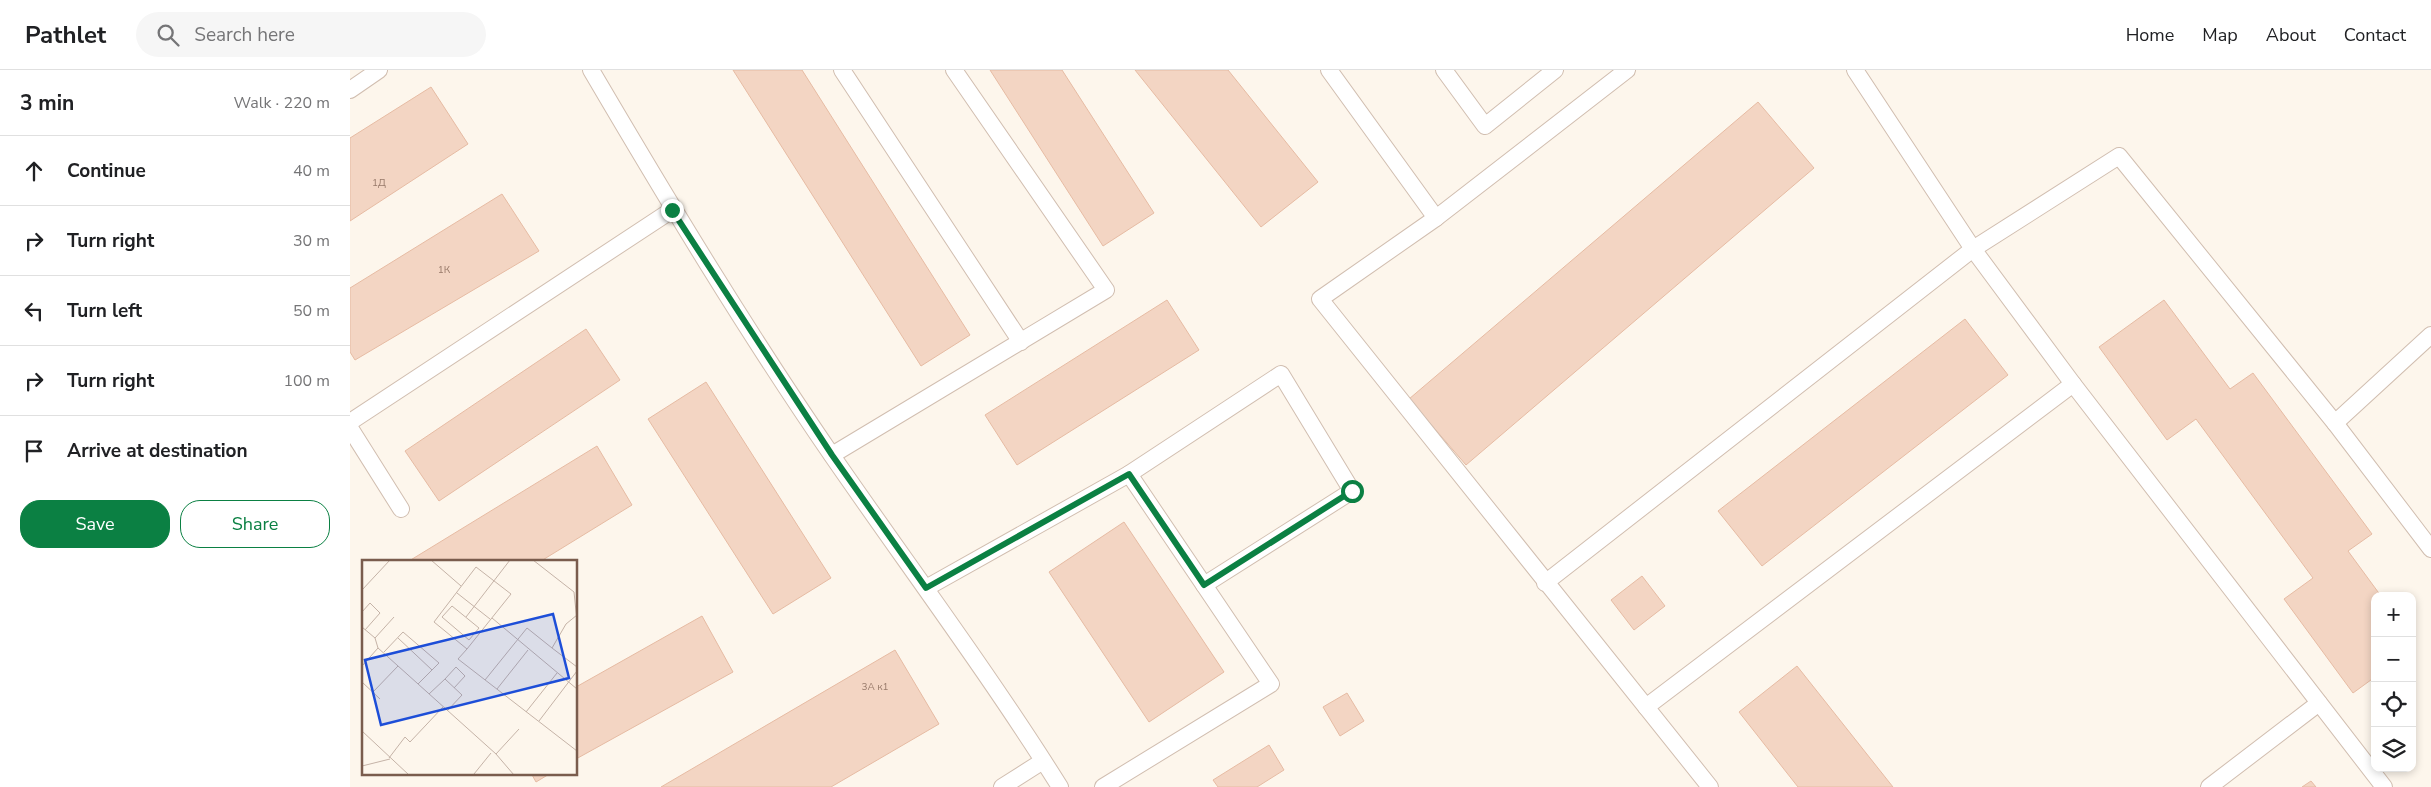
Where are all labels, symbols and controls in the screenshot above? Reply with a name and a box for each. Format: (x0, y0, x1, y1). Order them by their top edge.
search box (136, 12, 486, 57)
text: Pathlet (25, 19, 106, 51)
icon: search (154, 21, 182, 49)
text: Search here (194, 22, 295, 48)
text: Home (2126, 23, 2174, 47)
text: Map (2202, 23, 2238, 47)
text: About (2266, 23, 2316, 47)
text: Contact (2344, 23, 2406, 47)
text: 3 min (20, 89, 74, 117)
text: Walk · 220 m (234, 92, 330, 114)
icon: ahead (20, 157, 48, 185)
text: Continue (67, 158, 146, 184)
text: 40 m (293, 160, 330, 182)
house number: 1Д (372, 176, 386, 190)
route end (661, 199, 684, 222)
icon: right (20, 227, 48, 255)
text: Turn right (67, 228, 154, 254)
text: 30 m (293, 230, 330, 252)
house number: 1К (438, 263, 451, 277)
icon: left (20, 297, 48, 325)
text: Turn left (67, 298, 142, 324)
text: 50 m (293, 300, 330, 322)
icon: right (20, 367, 48, 395)
text: Turn right (67, 368, 154, 394)
text: 100 m (283, 370, 330, 392)
icon: arrive (20, 437, 48, 465)
text: Arrive at destination (67, 438, 248, 464)
route start (1341, 480, 1364, 503)
button: Save (20, 500, 170, 548)
button: Share (180, 500, 330, 548)
inset map (362, 560, 578, 774)
map controls (2371, 592, 2416, 772)
button: + (2371, 592, 2416, 637)
button: − (2371, 637, 2416, 682)
house number: 3А к1 (861, 680, 889, 694)
button: locate (2371, 682, 2416, 727)
button: layers (2371, 727, 2416, 772)

